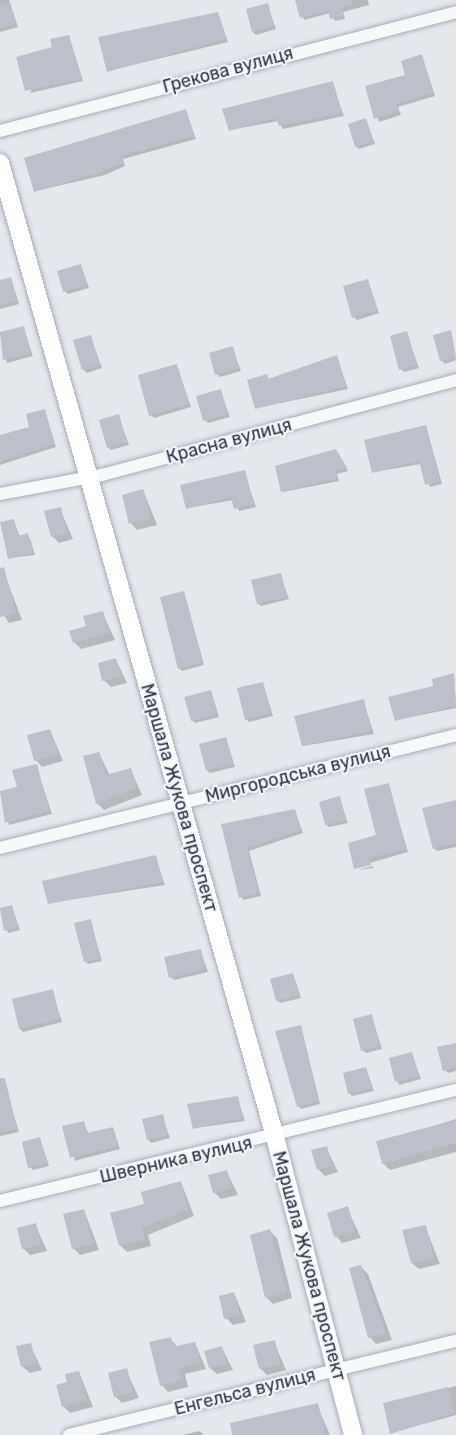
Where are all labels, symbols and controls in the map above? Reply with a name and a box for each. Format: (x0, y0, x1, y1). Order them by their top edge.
street label: Грекова вулиця (160, 42, 296, 98)
street label: Красна вулиця (164, 414, 294, 468)
street label: Маршала Жукова проспект (136, 681, 222, 915)
street label: Миргородська вулиця (203, 740, 393, 808)
street label: Шверника вулиця (98, 1132, 254, 1188)
street label: Маршала Жукова проспект (268, 1149, 350, 1383)
street label: Енгельса вулиця (172, 1364, 318, 1420)

